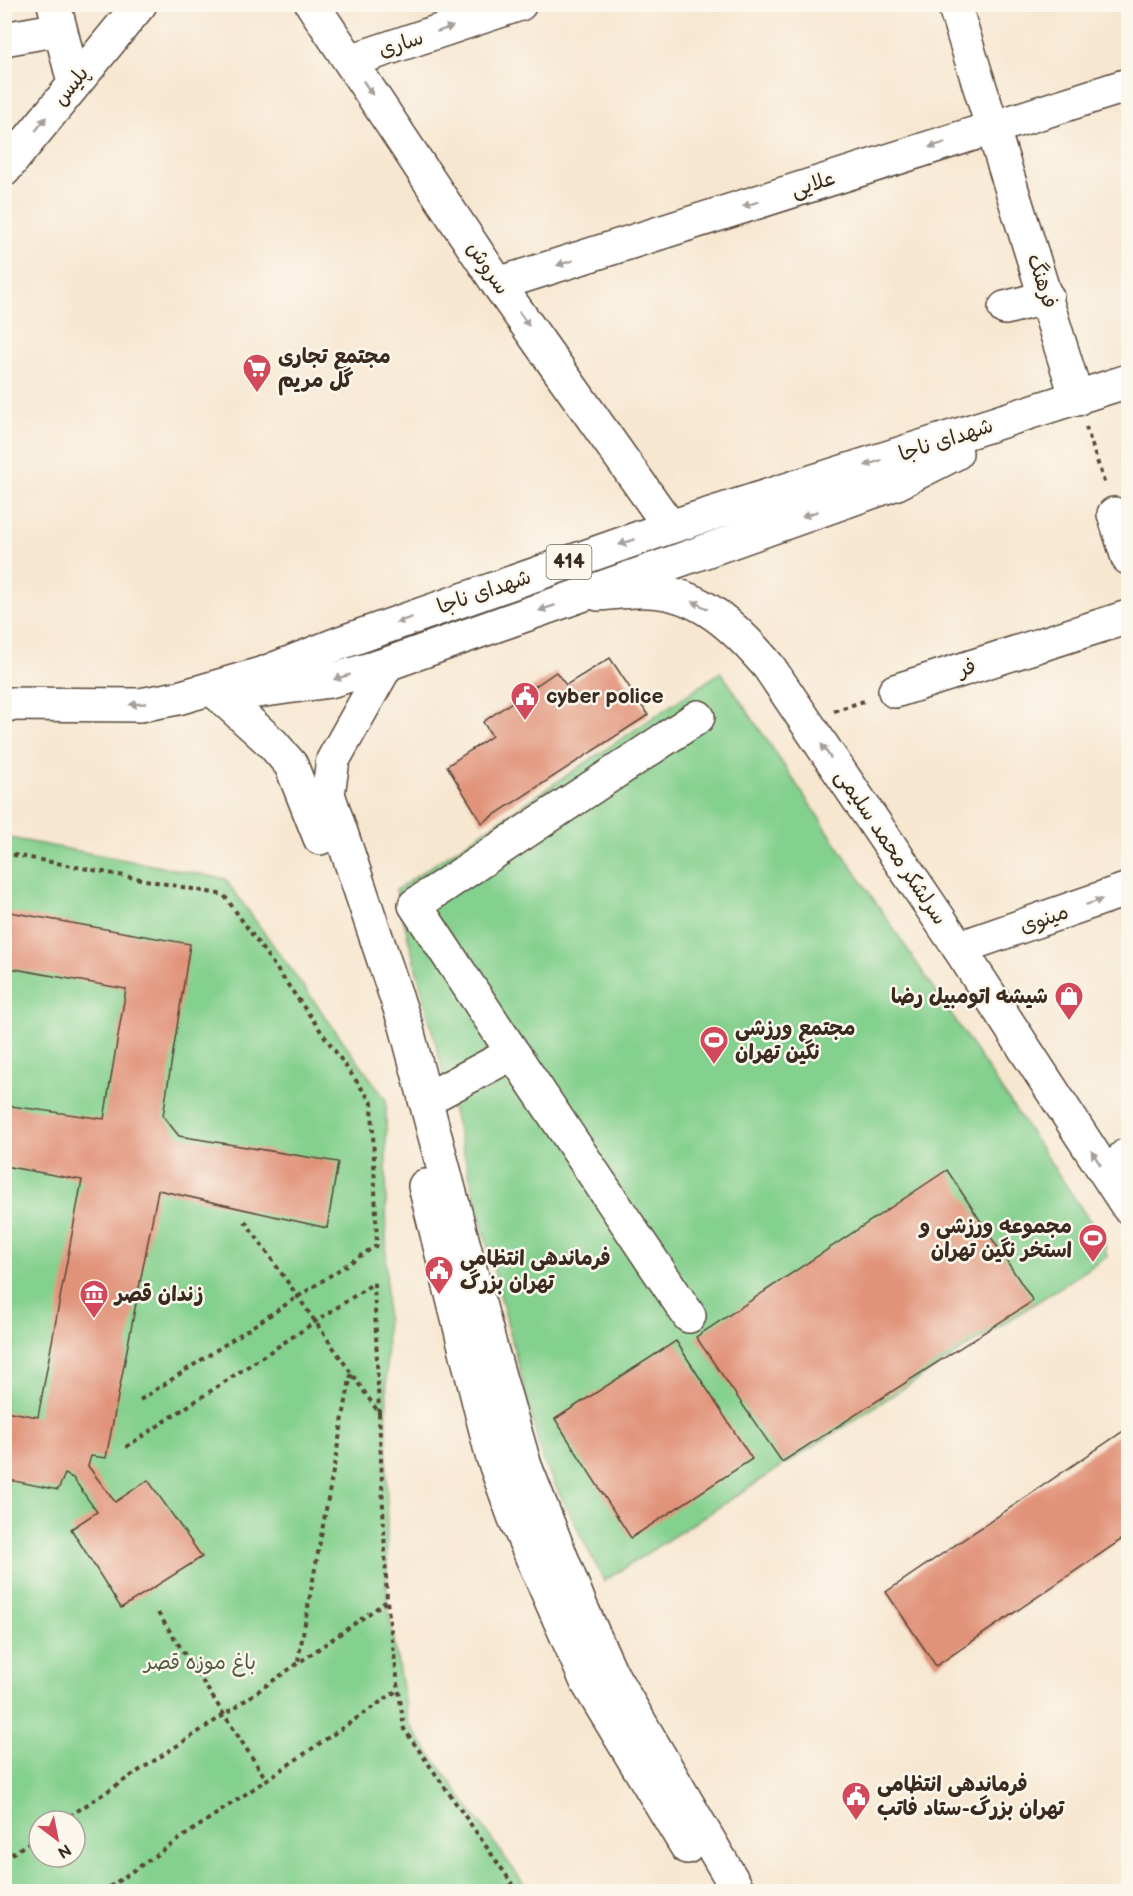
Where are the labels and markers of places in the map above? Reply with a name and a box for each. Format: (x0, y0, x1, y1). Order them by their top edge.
place label: مجتمع تجاری گل مریم (278, 344, 391, 396)
supermarket icon: مجتمع تجاری گل مریم (241, 352, 273, 394)
public building icon: cyber police (509, 680, 541, 722)
place label: cyber police (546, 684, 664, 709)
shop icon: شیشه اتومبیل رضا (1053, 980, 1085, 1022)
place label: شیشه اتومبیل رضا (891, 984, 1048, 1009)
place label: مجتمع ورزشی نگین تهران (735, 1016, 855, 1065)
sports icon: مجتمع ورزشی نگین تهران (698, 1024, 730, 1066)
place label: مجموعه ورزشی و استخر نگین تهران (917, 1214, 1072, 1263)
sports icon: مجموعه ورزشی و استخر نگین تهران (1077, 1222, 1109, 1264)
place label: فرماندهی انتظامی تهران بزرگ (460, 1246, 611, 1295)
public building icon: فرماندهی انتظامی تهران بزرگ (423, 1254, 455, 1296)
museum icon: زندان قصر (78, 1278, 110, 1320)
place label: زندان قصر (113, 1282, 203, 1307)
place label: فرماندهی انتظامی تهران بزرگ-ستاد فاتب (877, 1772, 1065, 1821)
public building icon: فرماندهی انتظامی تهران بزرگ-ستاد فاتب (840, 1780, 872, 1822)

